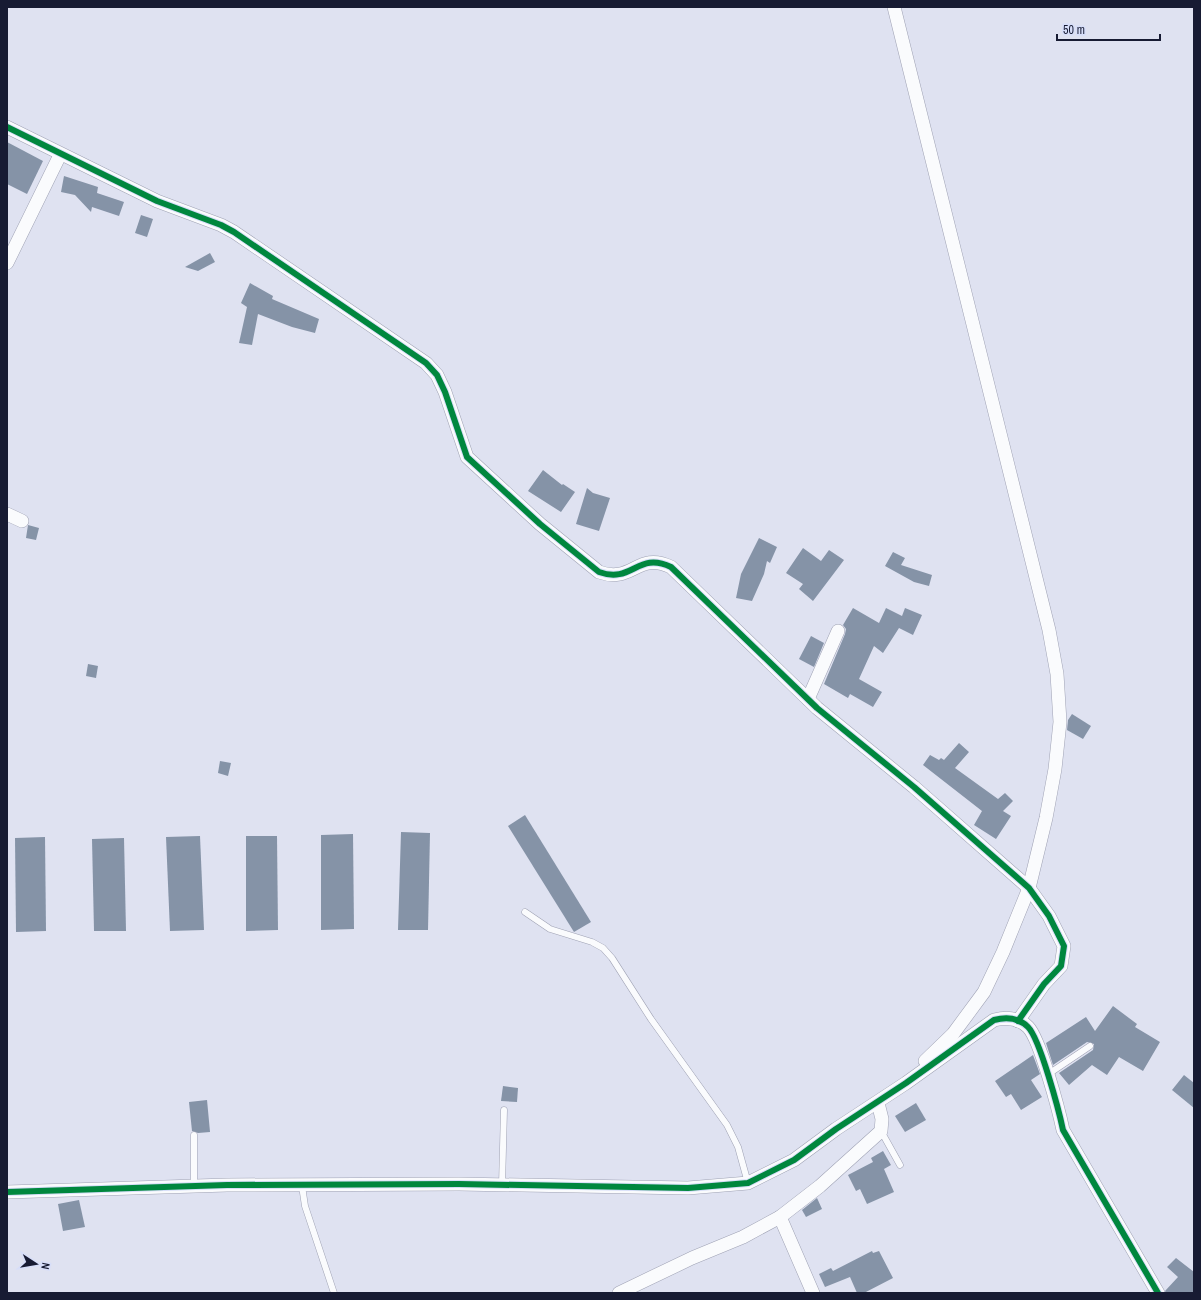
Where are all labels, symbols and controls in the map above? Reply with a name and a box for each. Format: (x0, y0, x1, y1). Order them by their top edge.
scale bar (1057, 16, 1160, 42)
text: 50 m (1063, 22, 1085, 38)
north arrow (16, 1244, 56, 1284)
text: N (38, 1261, 53, 1271)

